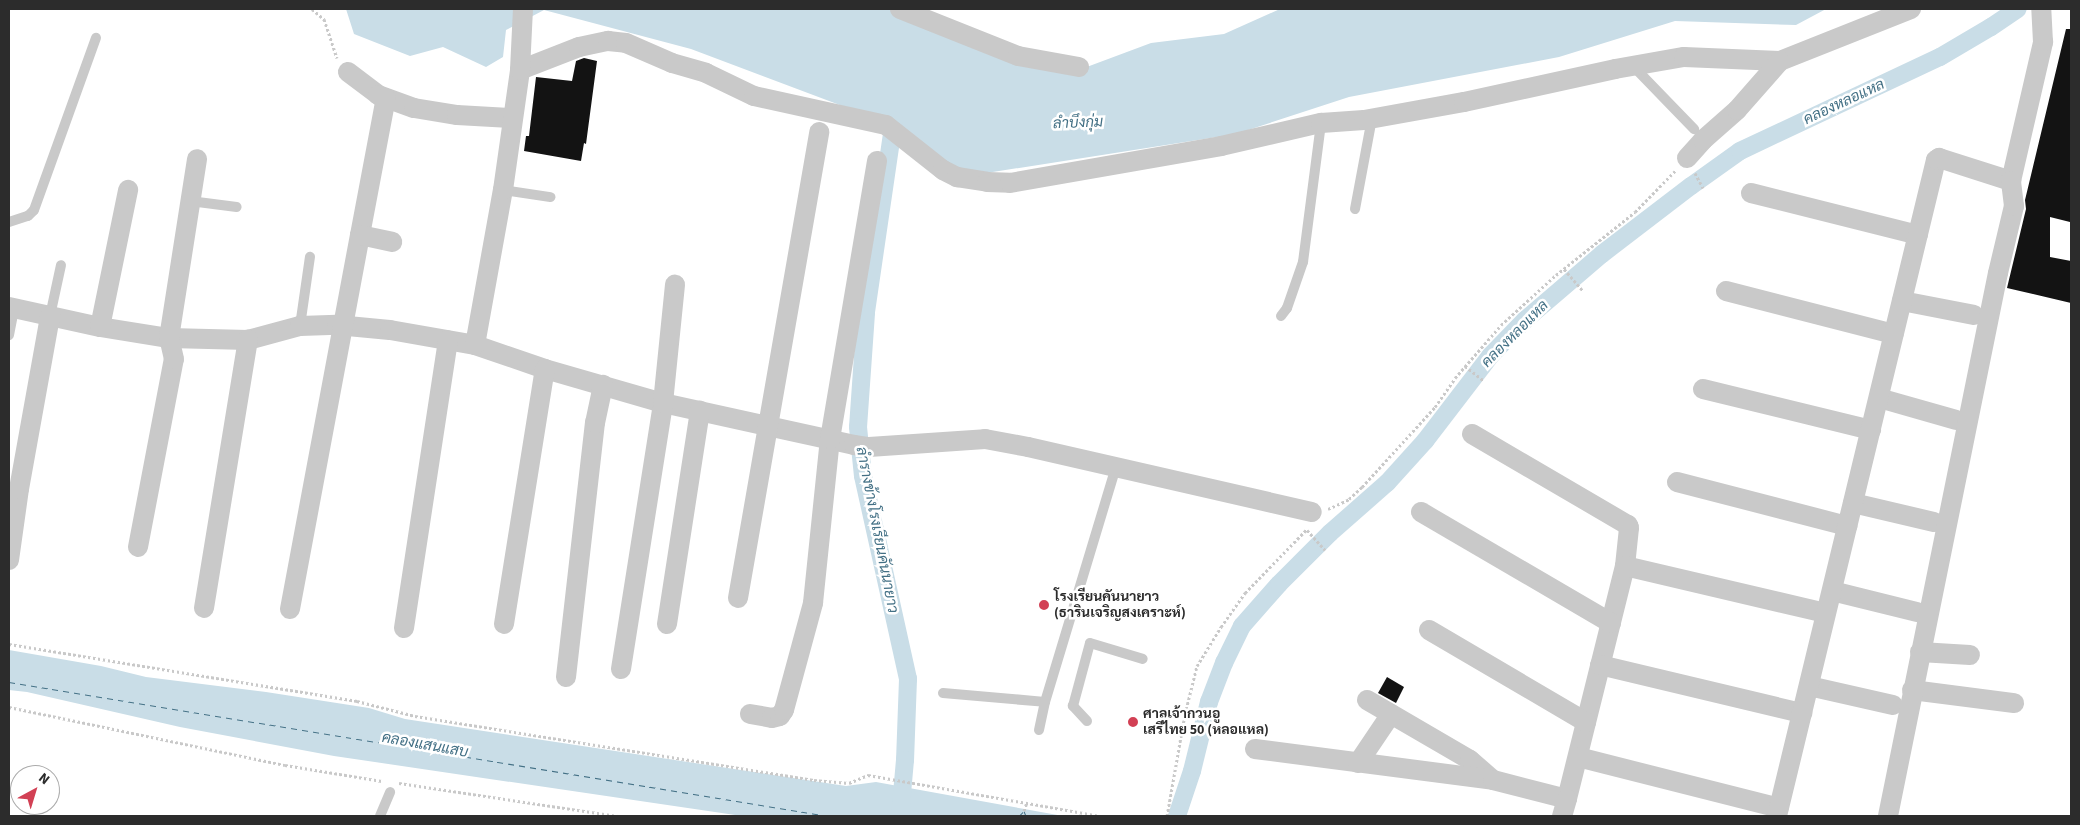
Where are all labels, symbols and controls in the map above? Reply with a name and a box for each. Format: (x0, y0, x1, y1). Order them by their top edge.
water label: คลองหลอแหล (1801, 75, 1887, 129)
water label: ลำบึงกุ่ม (1053, 113, 1103, 133)
water label: คลองหลอแหล (1478, 297, 1552, 371)
water label: ลำรางข้างโรงเรียนคันนายาว (852, 445, 902, 615)
place label: โรงเรียนคันนายาว (ธารินเจริญสงเคราะห์) (1054, 589, 1186, 622)
marker: โรงเรียนคันนายาว (ธารินเจริญสงเคราะห์) (1038, 599, 1050, 611)
place label: ศาลเจ้ากวนอู เสรีไทย 50 (หลอแหล) (1143, 706, 1269, 739)
marker: ศาลเจ้ากวนอู เสรีไทย 50 (หลอแหล) (1127, 716, 1139, 728)
water label: คลองแสนแสบ (380, 729, 470, 761)
north arrow (10, 765, 60, 815)
text: N (34, 768, 54, 790)

